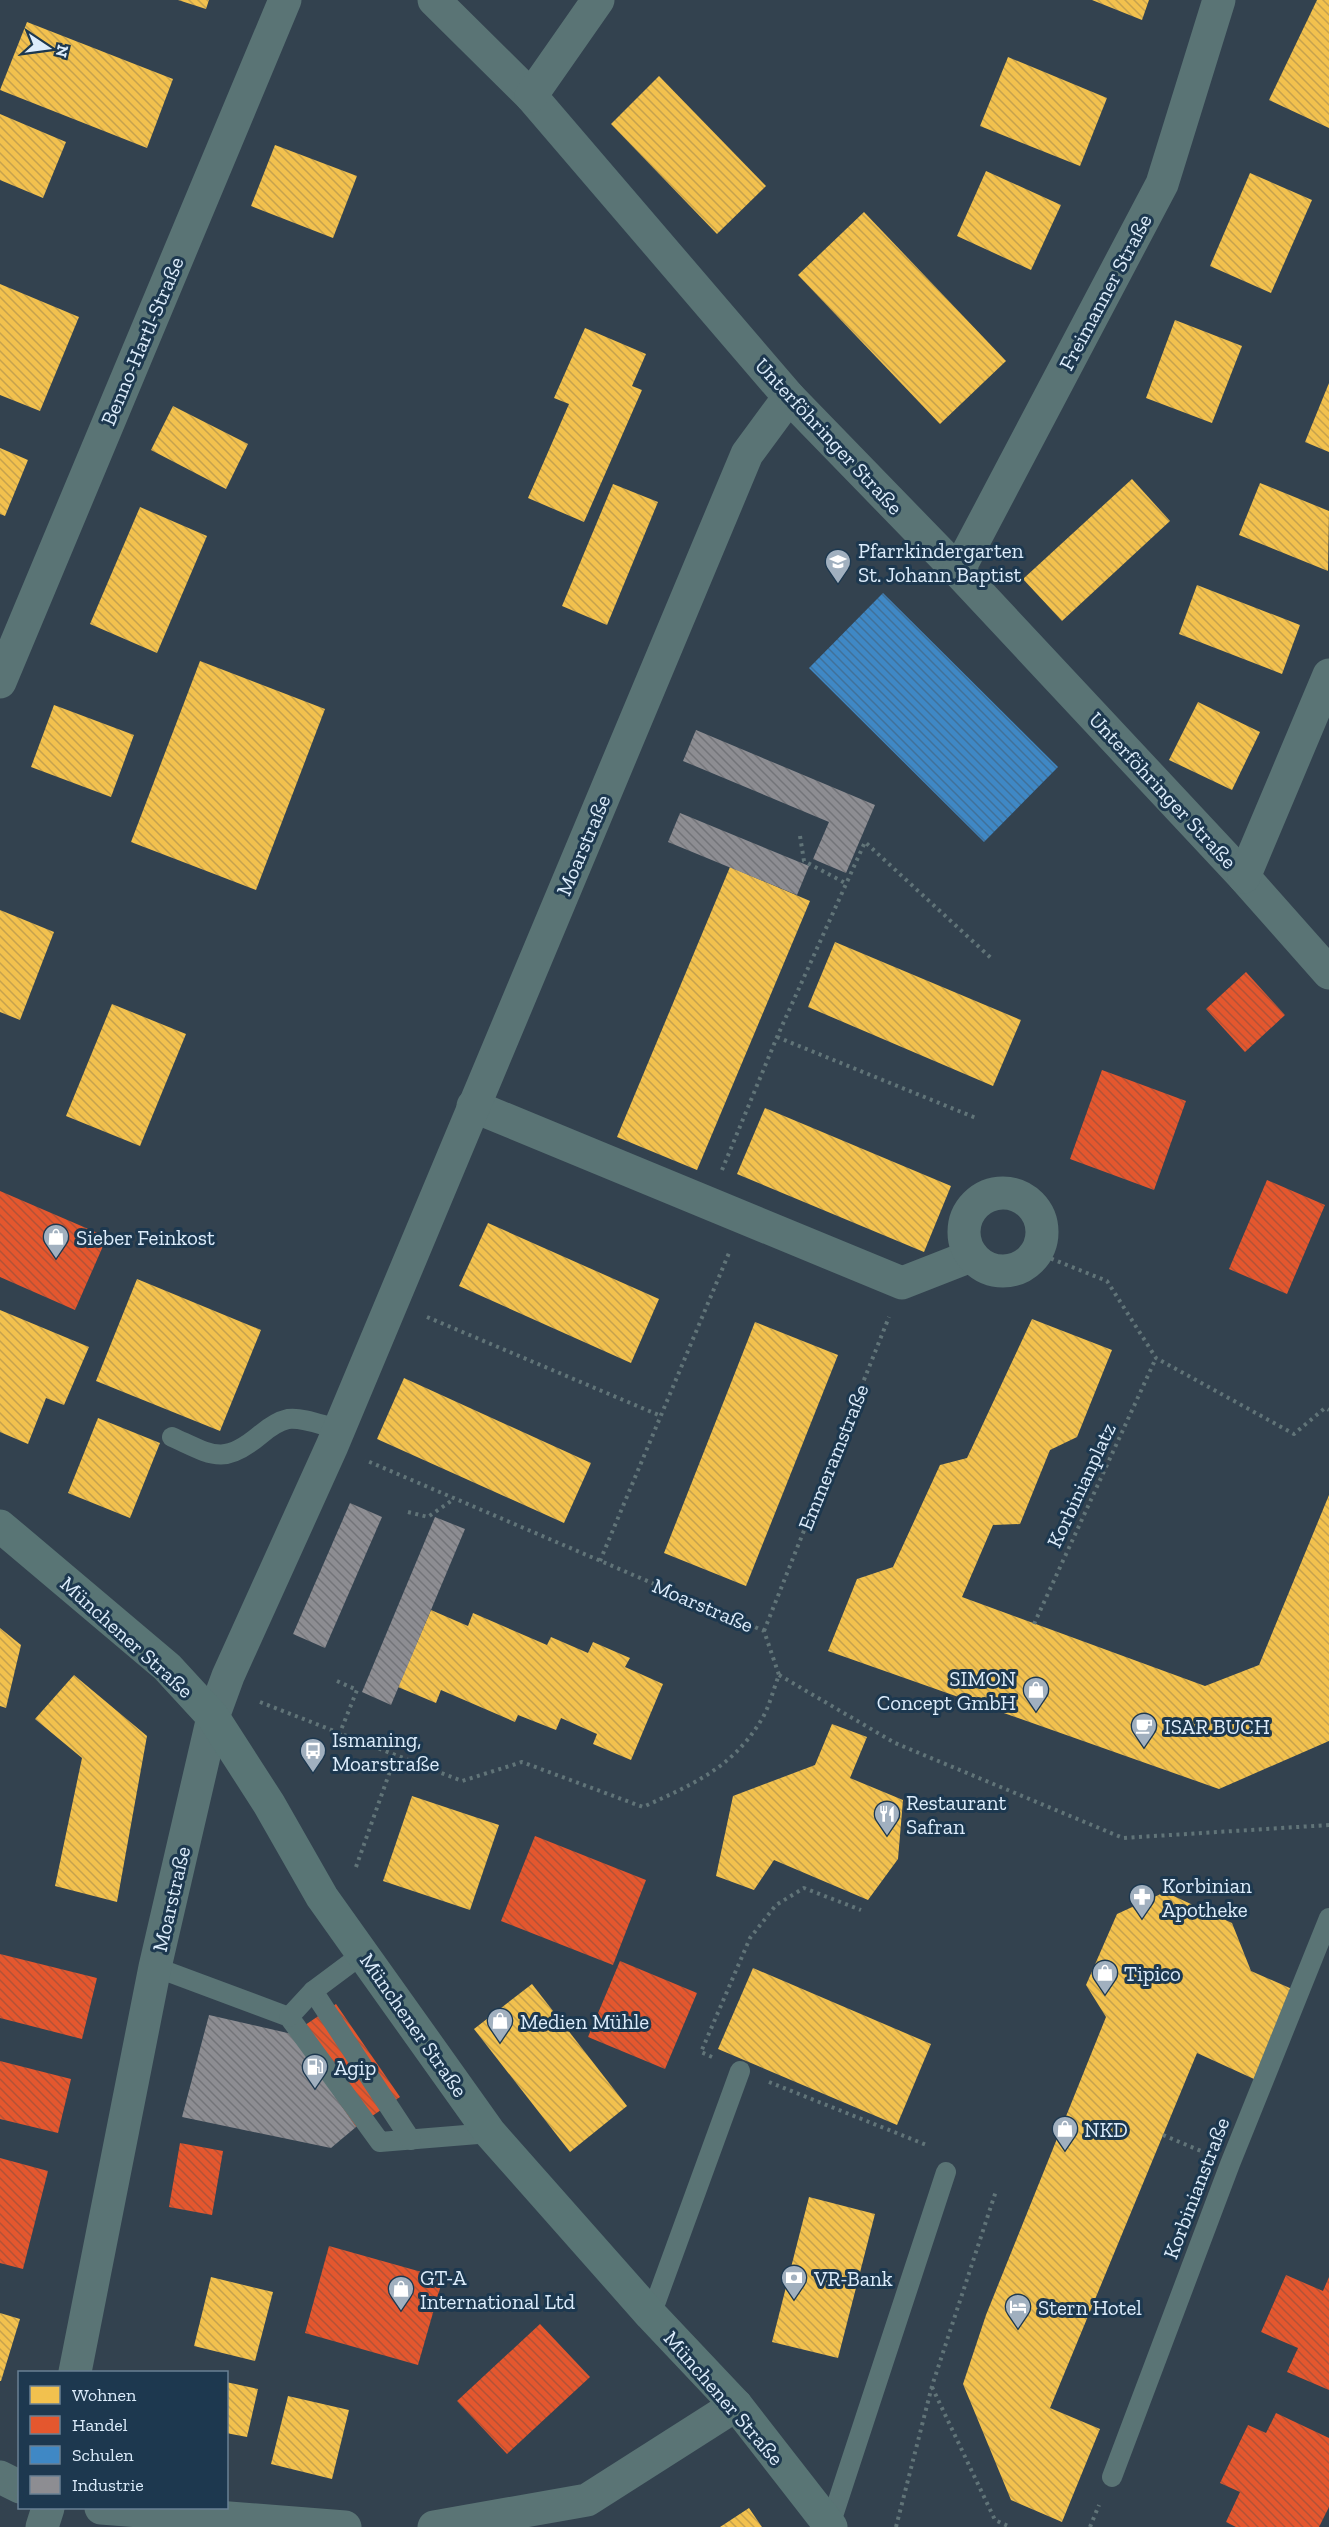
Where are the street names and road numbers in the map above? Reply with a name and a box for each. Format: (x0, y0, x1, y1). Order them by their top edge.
street label: Freimanner Straße (1053, 210, 1157, 374)
street label: Benno-Hartl-Straße (95, 253, 189, 429)
street label: Unterföhringer Straße (750, 352, 908, 520)
street label: Unterföhringer Straße (1084, 706, 1242, 874)
street label: Moarstraße (551, 791, 616, 899)
street label: Emmeramstraße (792, 1380, 874, 1534)
street label: Korbinianplatz (1041, 1418, 1121, 1551)
street label: Münchener Straße (55, 1571, 199, 1703)
street label: Moarstraße (649, 1573, 757, 1638)
street label: Moarstraße (147, 1844, 195, 1954)
street label: Münchener Straße (355, 1948, 473, 2102)
street label: Korbinianstraße (1158, 2114, 1234, 2262)
street label: Münchener Straße (659, 2326, 789, 2470)

